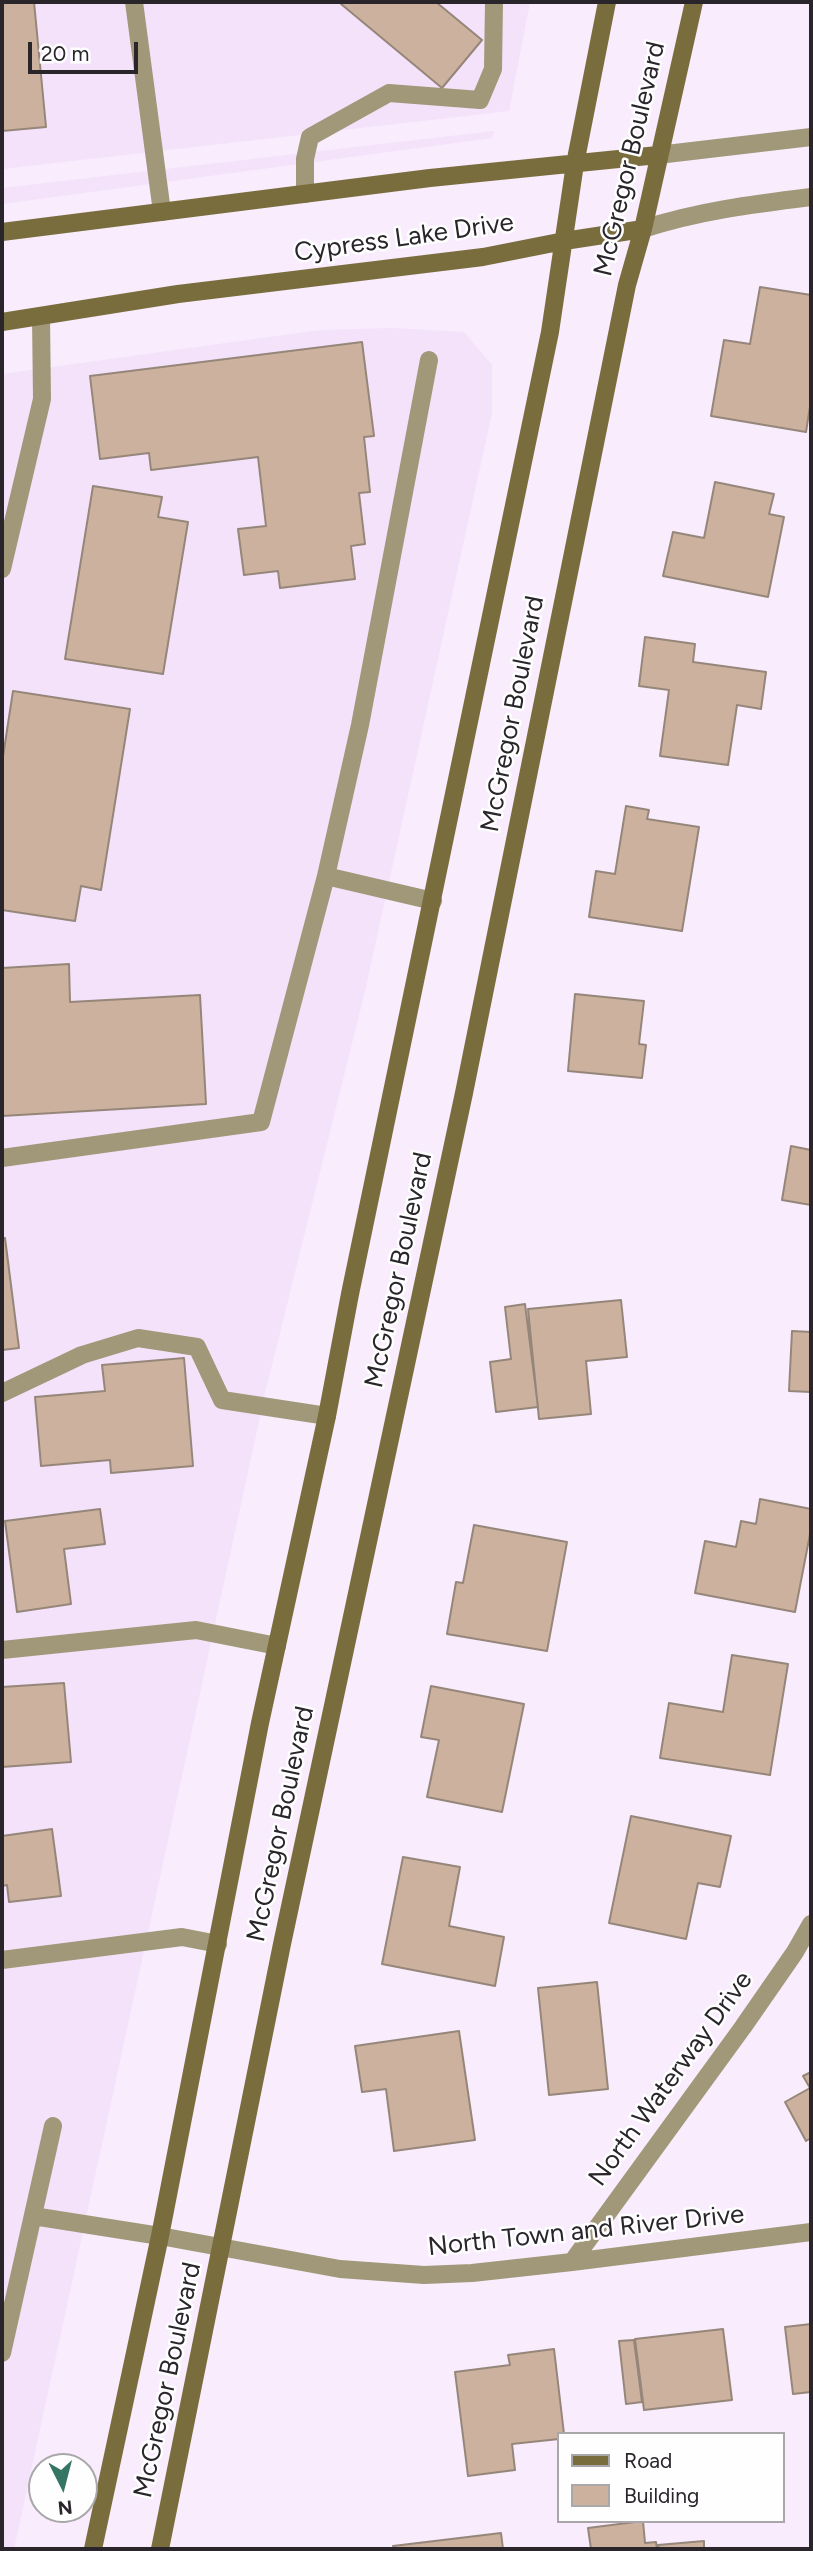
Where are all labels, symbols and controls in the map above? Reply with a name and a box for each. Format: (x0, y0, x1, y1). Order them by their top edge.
scale bar (32, 28, 142, 72)
street label: McGregor Boulevard (588, 39, 672, 279)
text: 20 m (41, 41, 89, 66)
street label: Cypress Lake Drive (292, 207, 516, 269)
street label: McGregor Boulevard (475, 593, 551, 835)
street label: McGregor Boulevard (359, 1149, 439, 1391)
street label: McGregor Boulevard (241, 1703, 321, 1945)
street label: North Waterway Drive (583, 1965, 759, 2193)
street label: North Town and River Drive (426, 2199, 746, 2263)
street label: McGregor Boulevard (128, 2259, 208, 2501)
legend (558, 2432, 785, 2523)
text: Road (624, 2448, 672, 2473)
north arrow (28, 2453, 98, 2523)
text: Building (624, 2483, 699, 2508)
text: N (57, 2495, 74, 2520)

